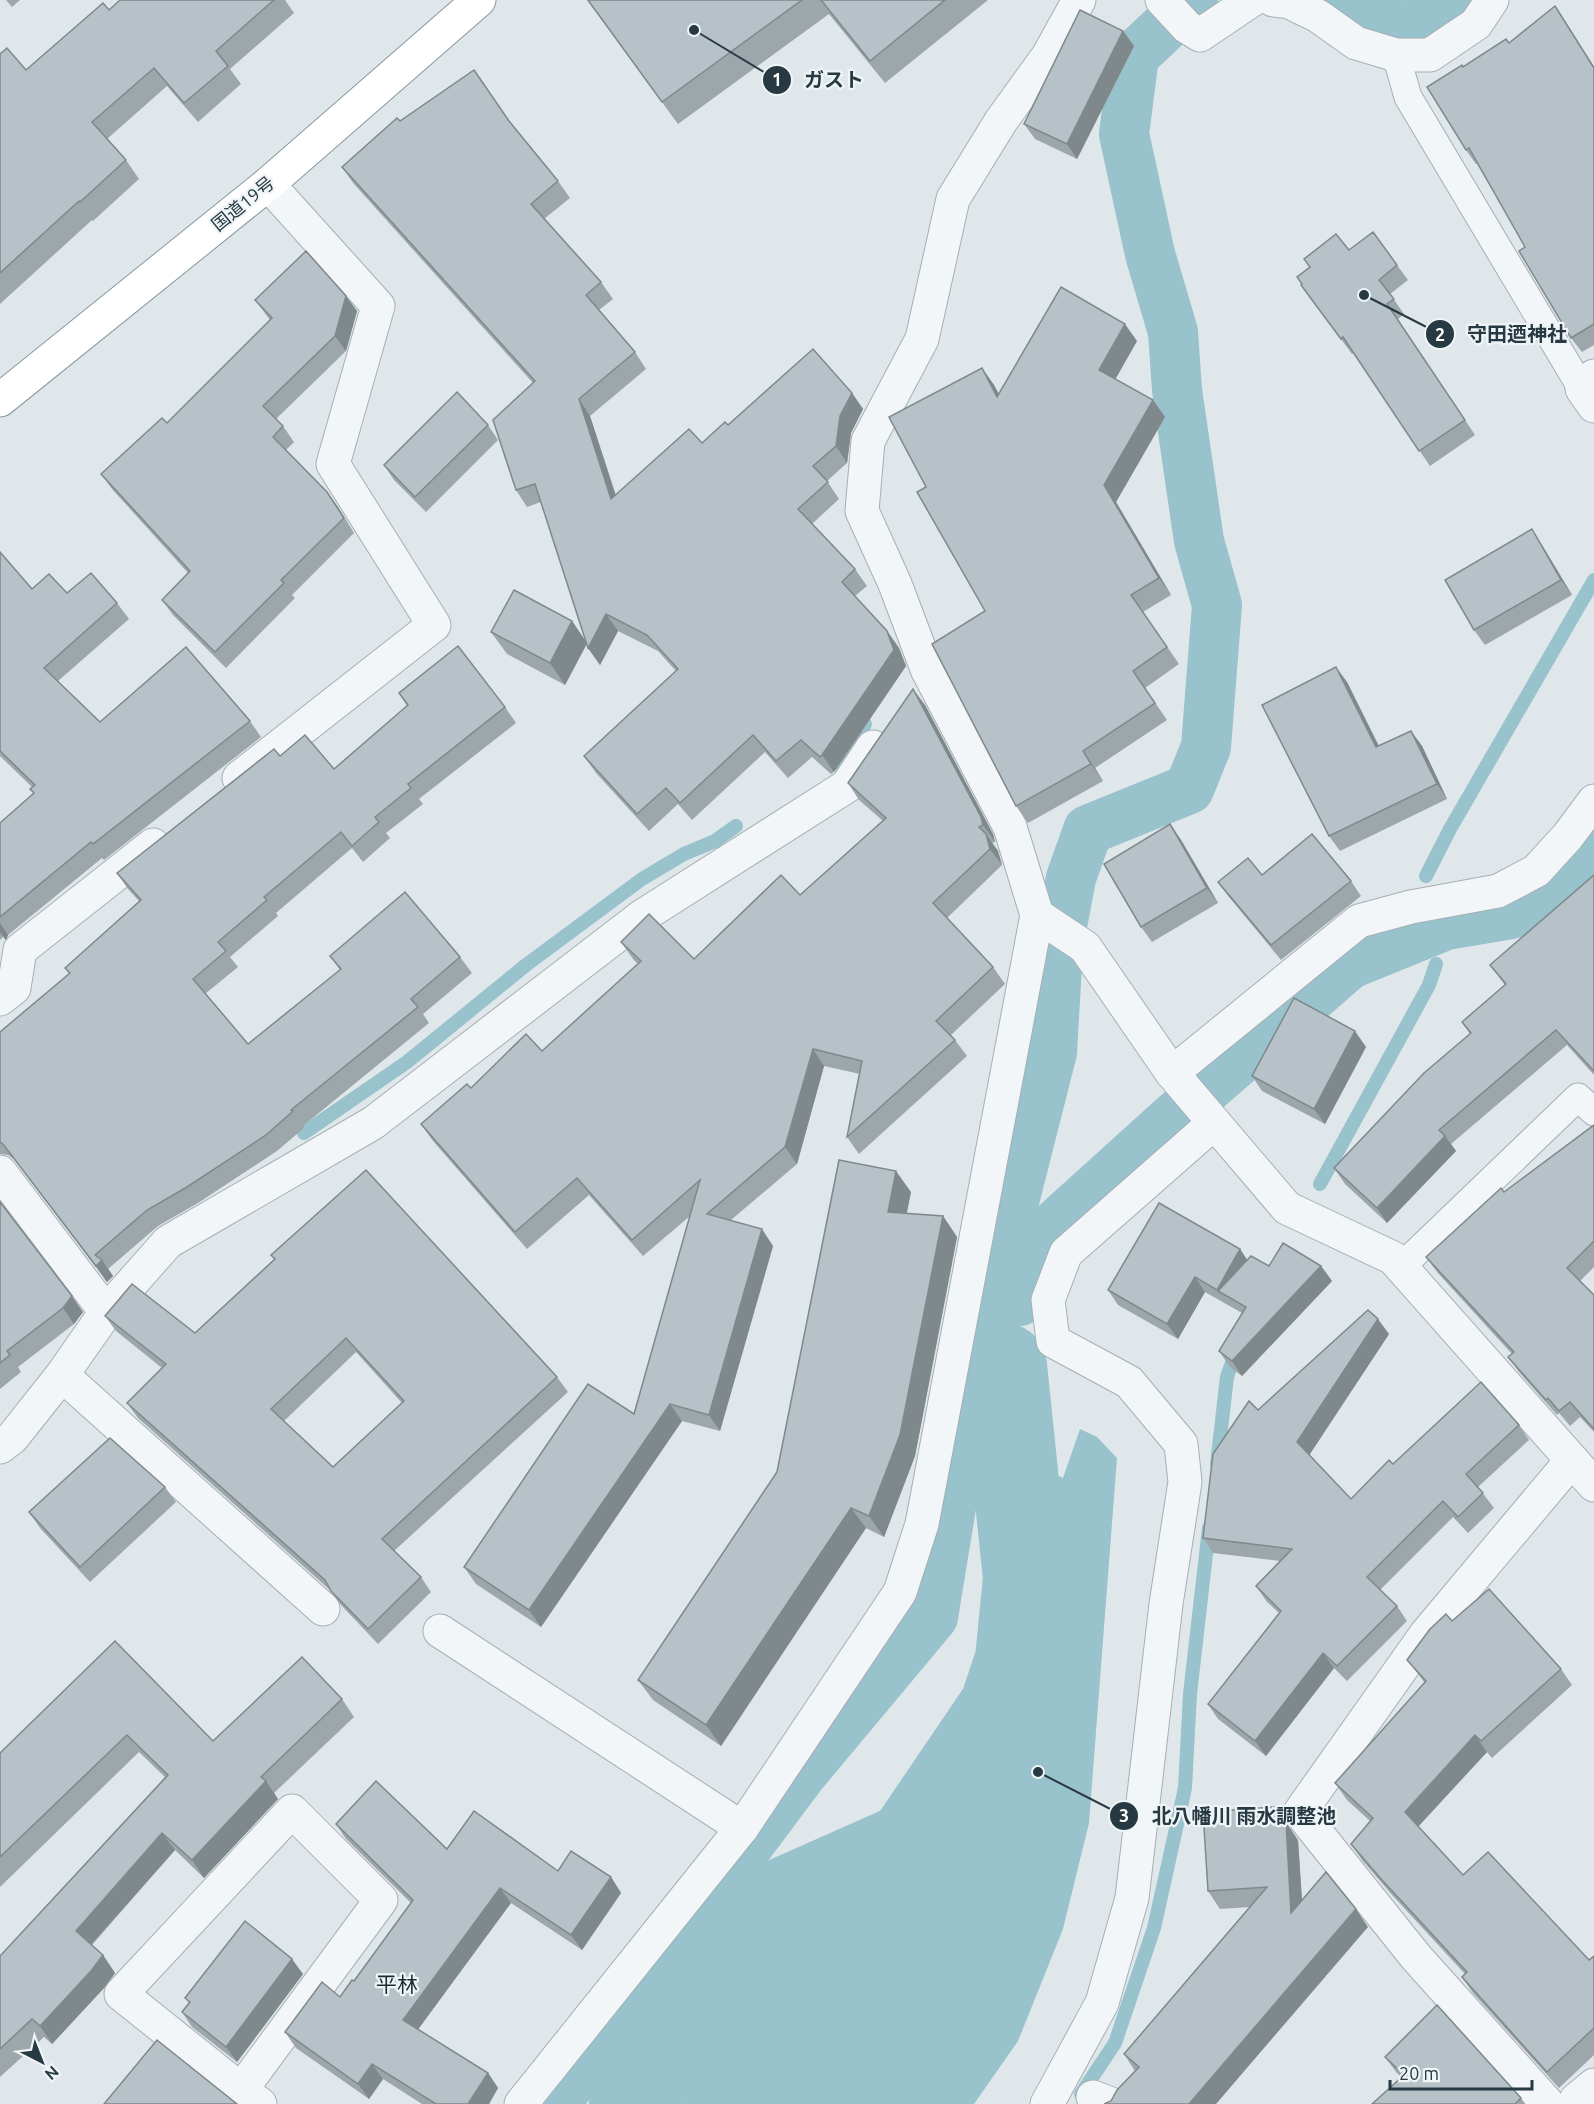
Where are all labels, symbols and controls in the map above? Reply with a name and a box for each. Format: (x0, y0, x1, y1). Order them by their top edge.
callout: ガスト (762, 61, 876, 99)
text: ガスト (804, 68, 864, 91)
text: 1 (772, 69, 782, 89)
street label: 国道19号 (207, 172, 278, 234)
callout: 守田迺神社 (1425, 315, 1579, 353)
text: 守田迺神社 (1467, 322, 1567, 345)
text: 2 (1435, 324, 1445, 344)
callout: 北八幡川 雨水調整池 (1109, 1797, 1348, 1835)
text: 北八幡川 雨水調整池 (1152, 1804, 1336, 1827)
text: 3 (1119, 1805, 1129, 1825)
district label: 平林 (376, 1972, 418, 1996)
north arrow (12, 2032, 72, 2092)
scale bar (1390, 2053, 1532, 2091)
text: N (42, 2062, 62, 2084)
text: 20 m (1399, 2063, 1439, 2083)

